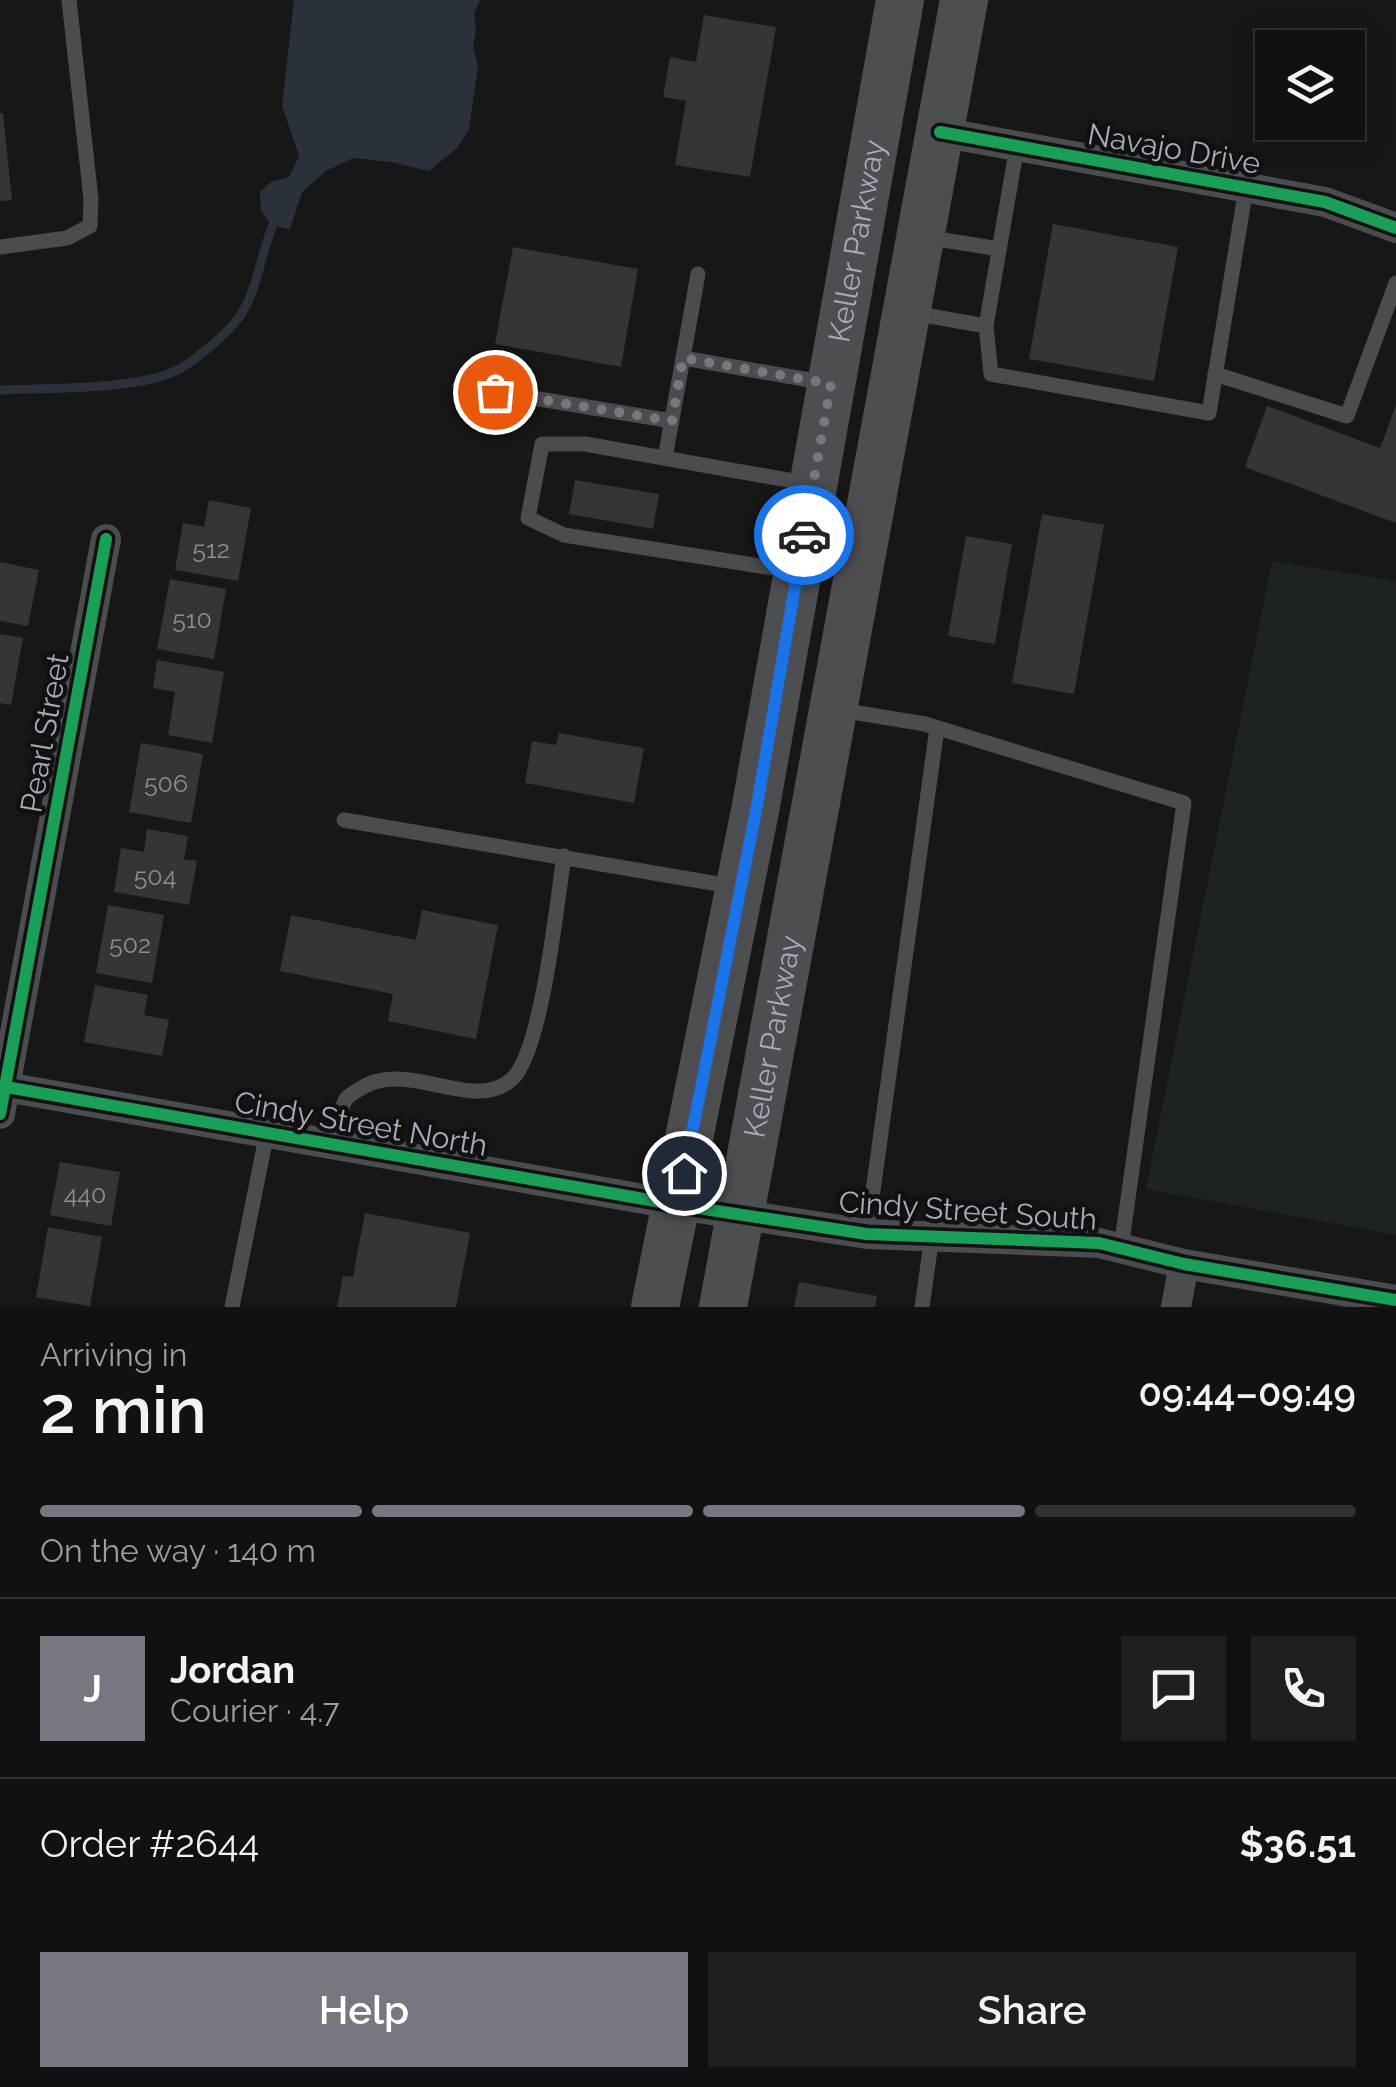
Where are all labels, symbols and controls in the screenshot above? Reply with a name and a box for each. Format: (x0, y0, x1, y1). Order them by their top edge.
map controls (1255, 30, 1365, 140)
button: layers (1255, 30, 1365, 140)
street label: Navajo Drive (1085, 116, 1263, 181)
street label: Keller Parkway (821, 137, 892, 345)
pin (453, 350, 538, 435)
icon: bag (468, 365, 523, 420)
courier (754, 485, 854, 585)
icon: car (777, 508, 832, 563)
house number: 512 (192, 534, 230, 564)
house number: 510 (172, 604, 212, 634)
street label: Pearl Street (13, 651, 76, 815)
house number: 506 (144, 768, 188, 798)
house number: 504 (134, 861, 176, 891)
house number: 502 (109, 929, 151, 959)
street label: Keller Parkway (737, 933, 808, 1140)
street label: Cindy Street North (232, 1084, 490, 1163)
pin (642, 1131, 727, 1216)
icon: home (657, 1146, 712, 1201)
house number: 440 (64, 1179, 106, 1209)
street label: Cindy Street South (838, 1184, 1098, 1237)
text: Arriving in (40, 1336, 187, 1373)
text: 09:44–09:49 (1138, 1370, 1356, 1415)
text: 2 min (40, 1372, 207, 1448)
text: On the way · 140 m (40, 1532, 316, 1569)
button: chat (1121, 1636, 1226, 1741)
button: phone (1251, 1636, 1356, 1741)
text: Jordan (170, 1647, 295, 1692)
text: J (83, 1666, 102, 1711)
text: Courier · 4.7 (170, 1692, 340, 1729)
text: Order #2644 (40, 1821, 259, 1866)
text: $36.51 (1239, 1821, 1356, 1866)
button: Help (40, 1952, 688, 2067)
button: Share (708, 1952, 1356, 2067)

